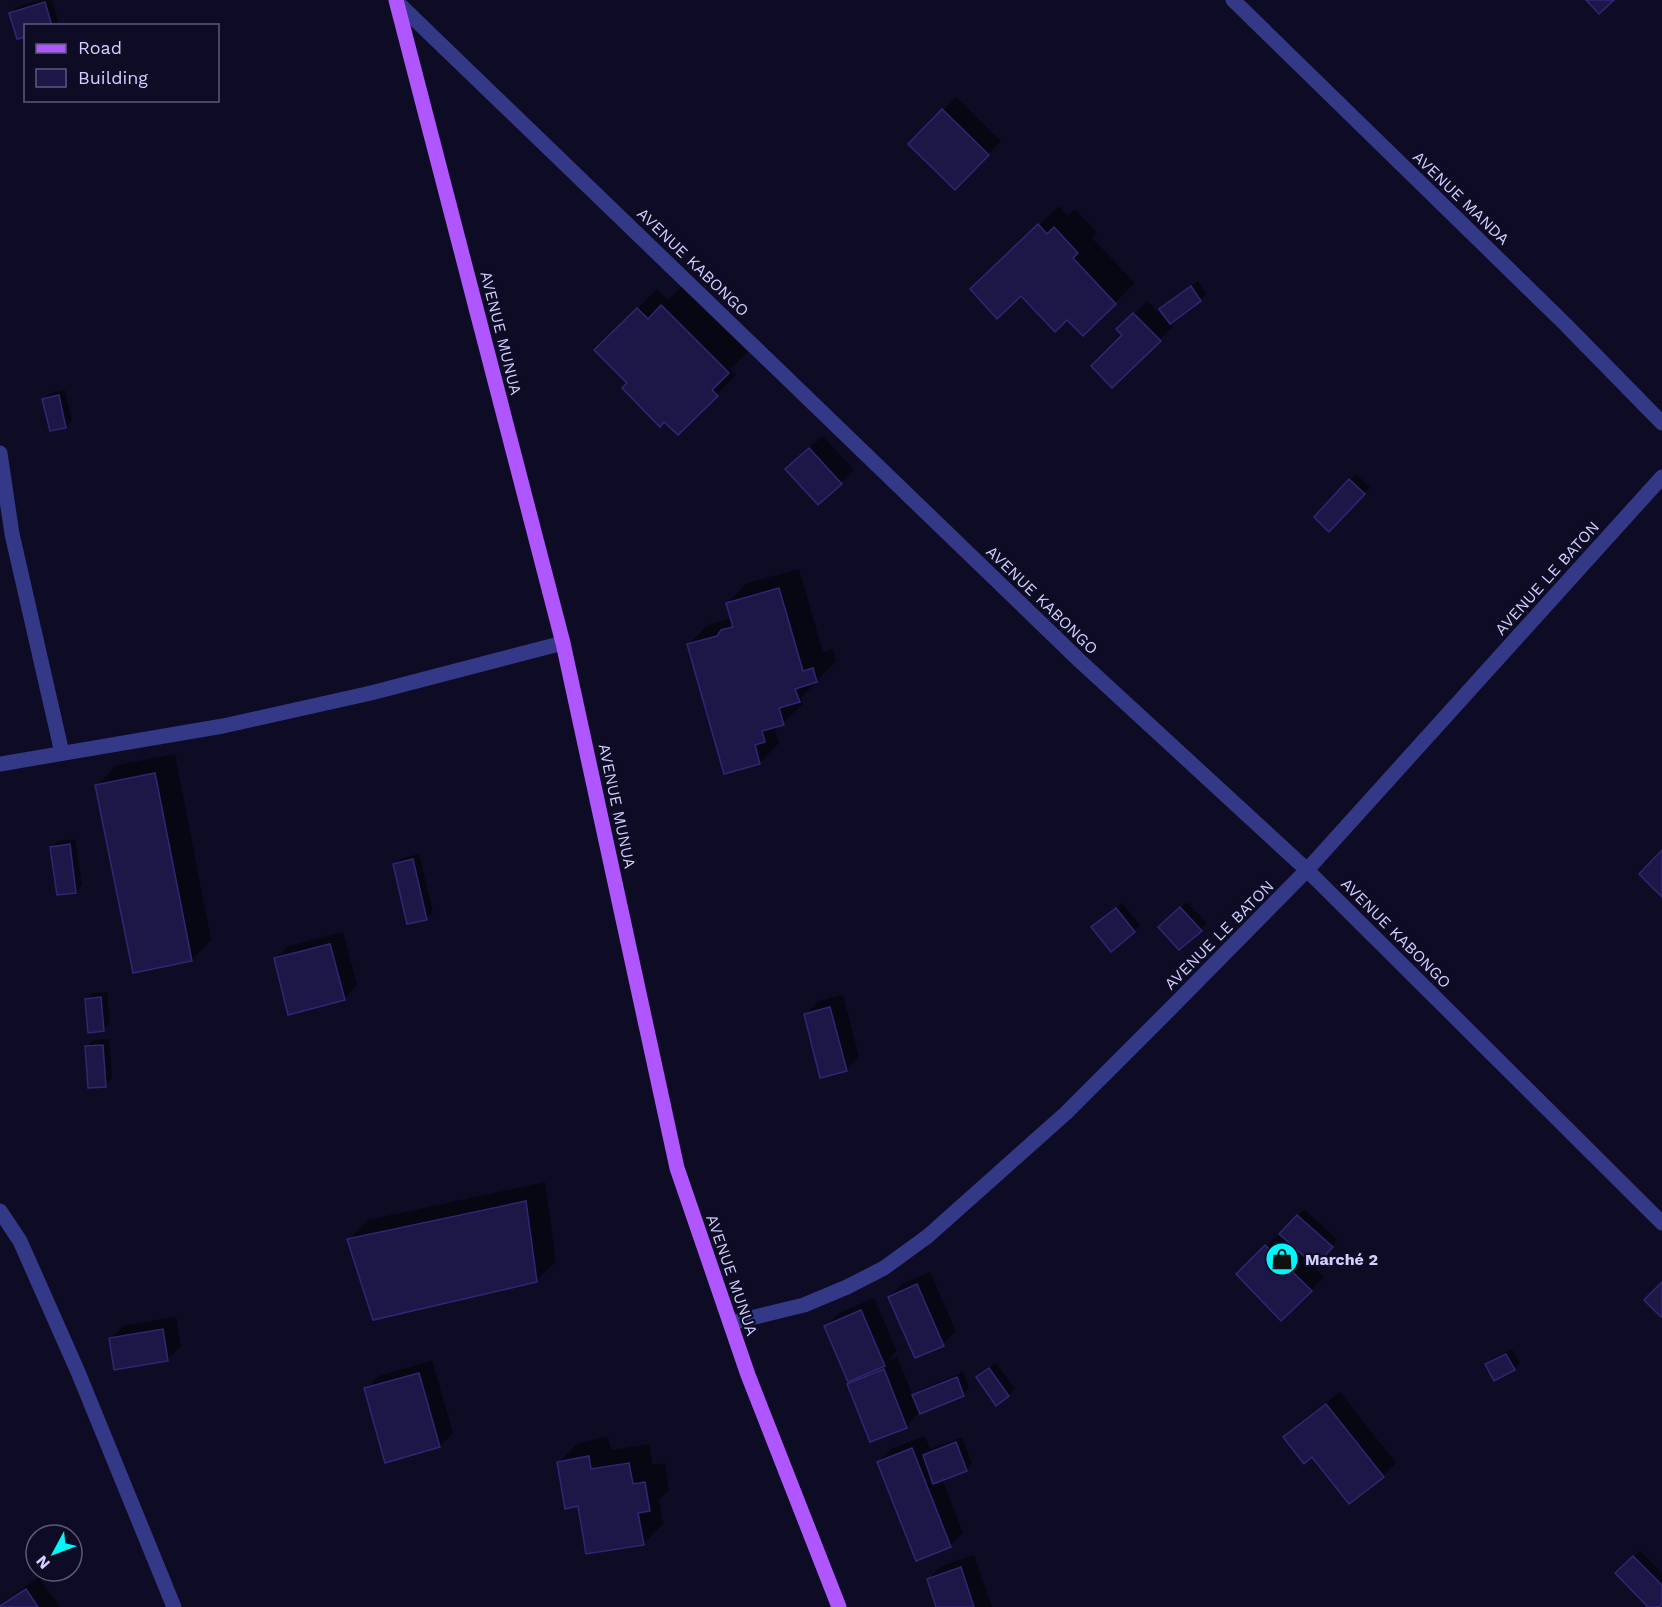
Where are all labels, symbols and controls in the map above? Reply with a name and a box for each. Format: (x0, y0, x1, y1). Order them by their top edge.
legend (24, 24, 219, 102)
text: Road (78, 37, 122, 58)
text: Building (78, 67, 148, 88)
street label: AVENUE MANDA (1409, 147, 1513, 249)
street label: AVENUE KABONGO (633, 204, 753, 320)
street label: AVENUE MUNUA (476, 269, 526, 397)
street label: AVENUE LE BATON (1491, 517, 1603, 639)
street label: AVENUE KABONGO (982, 542, 1102, 658)
street label: AVENUE MUNUA (594, 742, 640, 871)
street label: AVENUE KABONGO (1337, 874, 1455, 992)
street label: AVENUE LE BATON (1160, 876, 1278, 994)
street label: AVENUE MUNUA (702, 1212, 762, 1339)
shop icon: Marché 2 (1264, 1241, 1300, 1277)
place label: Marché 2 (1305, 1250, 1378, 1269)
north arrow (24, 1523, 84, 1583)
text: N (32, 1552, 54, 1573)

